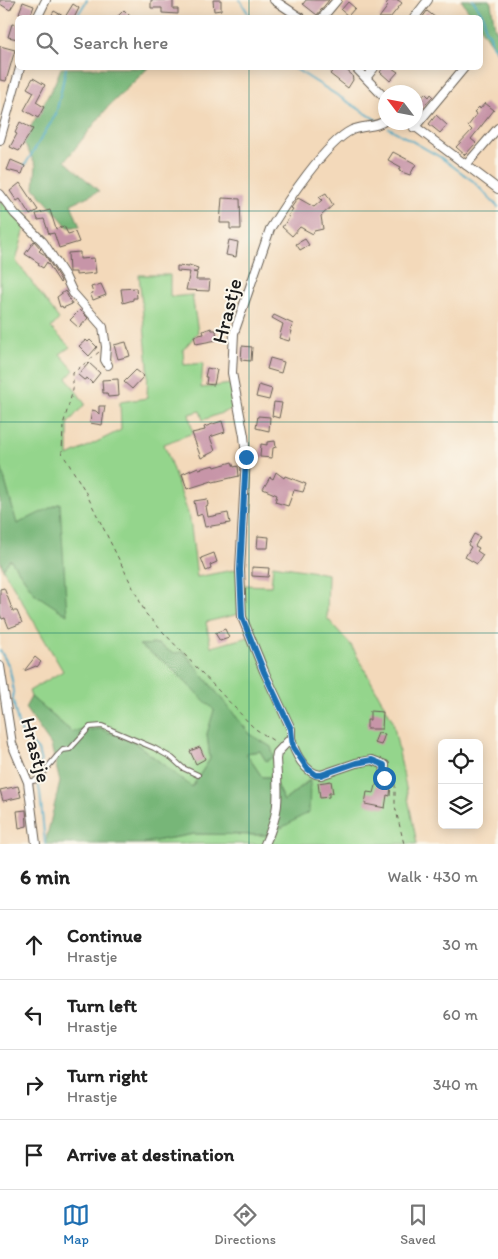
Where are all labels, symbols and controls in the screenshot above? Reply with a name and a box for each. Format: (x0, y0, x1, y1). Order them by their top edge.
search box (15, 15, 483, 70)
icon: search (33, 29, 61, 57)
text: Search here (73, 31, 168, 54)
north arrow (378, 85, 423, 130)
street label: Hrastje (206, 276, 247, 346)
route end (235, 446, 258, 469)
street label: Hrastje (16, 715, 57, 785)
map controls (438, 739, 483, 829)
button: locate (438, 739, 483, 784)
route start (373, 767, 396, 790)
button: layers (438, 784, 483, 829)
text: 6 min (20, 864, 70, 889)
text: Walk · 430 m (388, 867, 478, 886)
text: Continue (67, 924, 142, 947)
icon: ahead (20, 931, 48, 959)
text: 30 m (442, 935, 478, 954)
text: Hrastje (67, 947, 117, 966)
text: Turn left (67, 994, 137, 1017)
icon: left (20, 1001, 48, 1029)
text: 60 m (443, 1005, 478, 1024)
text: Hrastje (67, 1017, 117, 1036)
text: Turn right (67, 1064, 148, 1087)
icon: right (20, 1071, 48, 1099)
text: 340 m (433, 1075, 478, 1094)
text: Hrastje (67, 1087, 117, 1106)
icon: arrive (20, 1141, 48, 1169)
text: Arrive at destination (67, 1143, 234, 1166)
tab: Map (62, 1201, 90, 1248)
tab: Directions (214, 1201, 276, 1248)
tab: Saved (400, 1201, 436, 1248)

